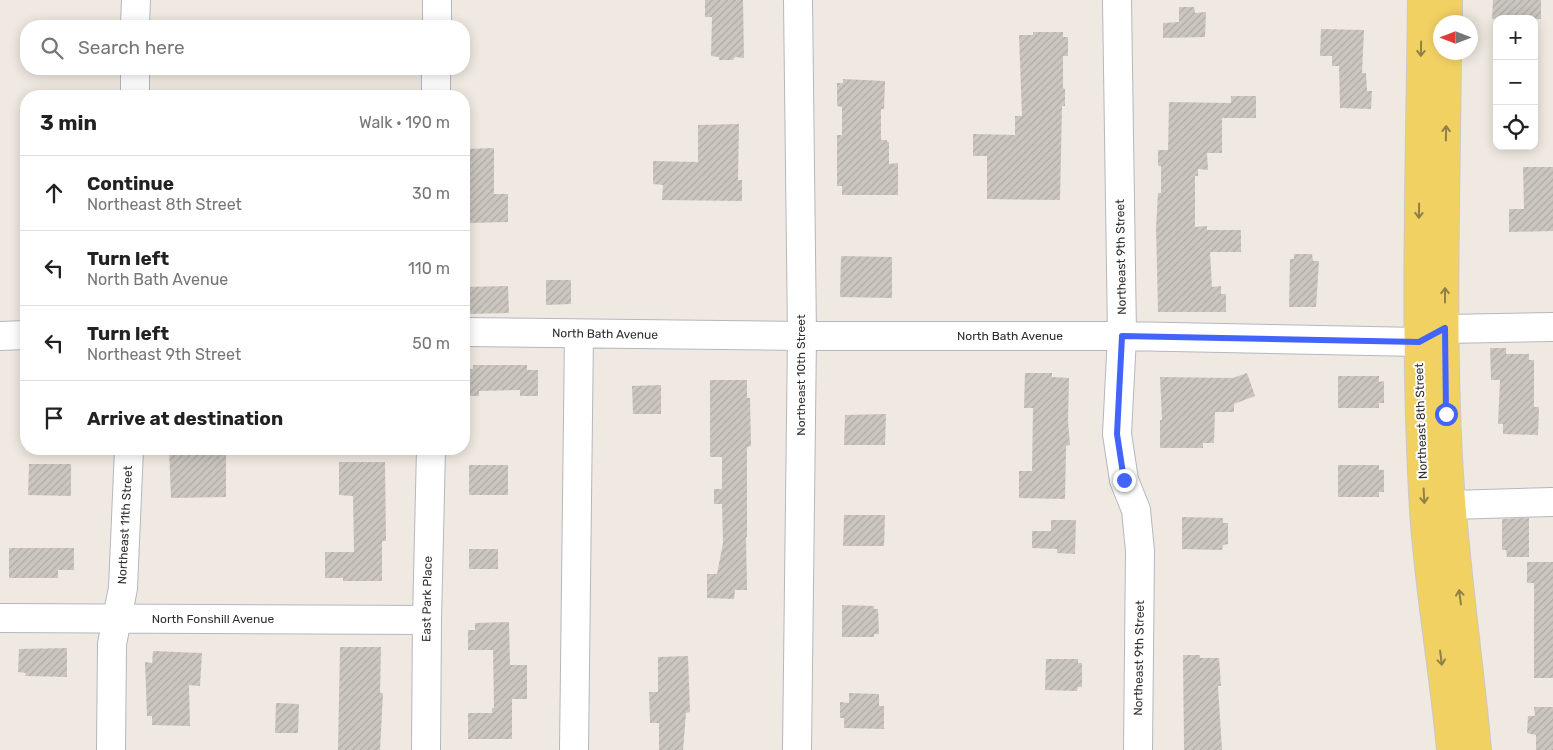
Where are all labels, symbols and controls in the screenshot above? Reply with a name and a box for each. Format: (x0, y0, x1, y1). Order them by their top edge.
north arrow (1433, 15, 1478, 60)
map controls (1493, 15, 1538, 150)
button: + (1493, 15, 1538, 60)
search box (20, 20, 470, 75)
icon: search (38, 34, 66, 62)
text: Search here (78, 36, 185, 59)
one-way arrow (1416, 40, 1426, 56)
button: − (1493, 60, 1538, 105)
button: locate (1493, 105, 1538, 150)
text: 3 min (40, 110, 97, 135)
text: Walk · 190 m (359, 113, 450, 132)
one-way arrow (1442, 125, 1451, 141)
text: Continue (87, 172, 174, 195)
icon: ahead (40, 179, 68, 207)
text: 30 m (412, 184, 450, 203)
text: Northeast 8th Street (87, 195, 242, 214)
street label: Northeast 9th Street (1113, 199, 1129, 315)
one-way arrow (1414, 202, 1424, 219)
text: Turn left (87, 247, 169, 270)
icon: left (40, 254, 68, 282)
text: 110 m (408, 259, 450, 278)
text: North Bath Avenue (87, 270, 228, 289)
one-way arrow (1440, 288, 1450, 304)
street label: Northeast 10th Street (794, 314, 808, 436)
text: Turn left (87, 322, 169, 345)
street label: North Bath Avenue (552, 326, 658, 342)
icon: left (40, 329, 68, 357)
street label: North Bath Avenue (957, 329, 1063, 343)
text: 50 m (412, 334, 450, 353)
text: Northeast 9th Street (87, 345, 241, 364)
street label: Northeast 8th Street (1412, 362, 1430, 479)
route start (1435, 403, 1458, 426)
icon: arrive (40, 404, 68, 432)
text: Arrive at destination (87, 407, 283, 430)
street label: Northeast 11th Street (115, 465, 135, 585)
route end (1113, 469, 1136, 492)
one-way arrow (1419, 488, 1428, 504)
street label: East Park Place (419, 556, 435, 642)
one-way arrow (1455, 589, 1465, 605)
street label: Northeast 9th Street (1131, 600, 1147, 716)
street label: North Fonshill Avenue (152, 612, 275, 626)
one-way arrow (1436, 649, 1446, 665)

